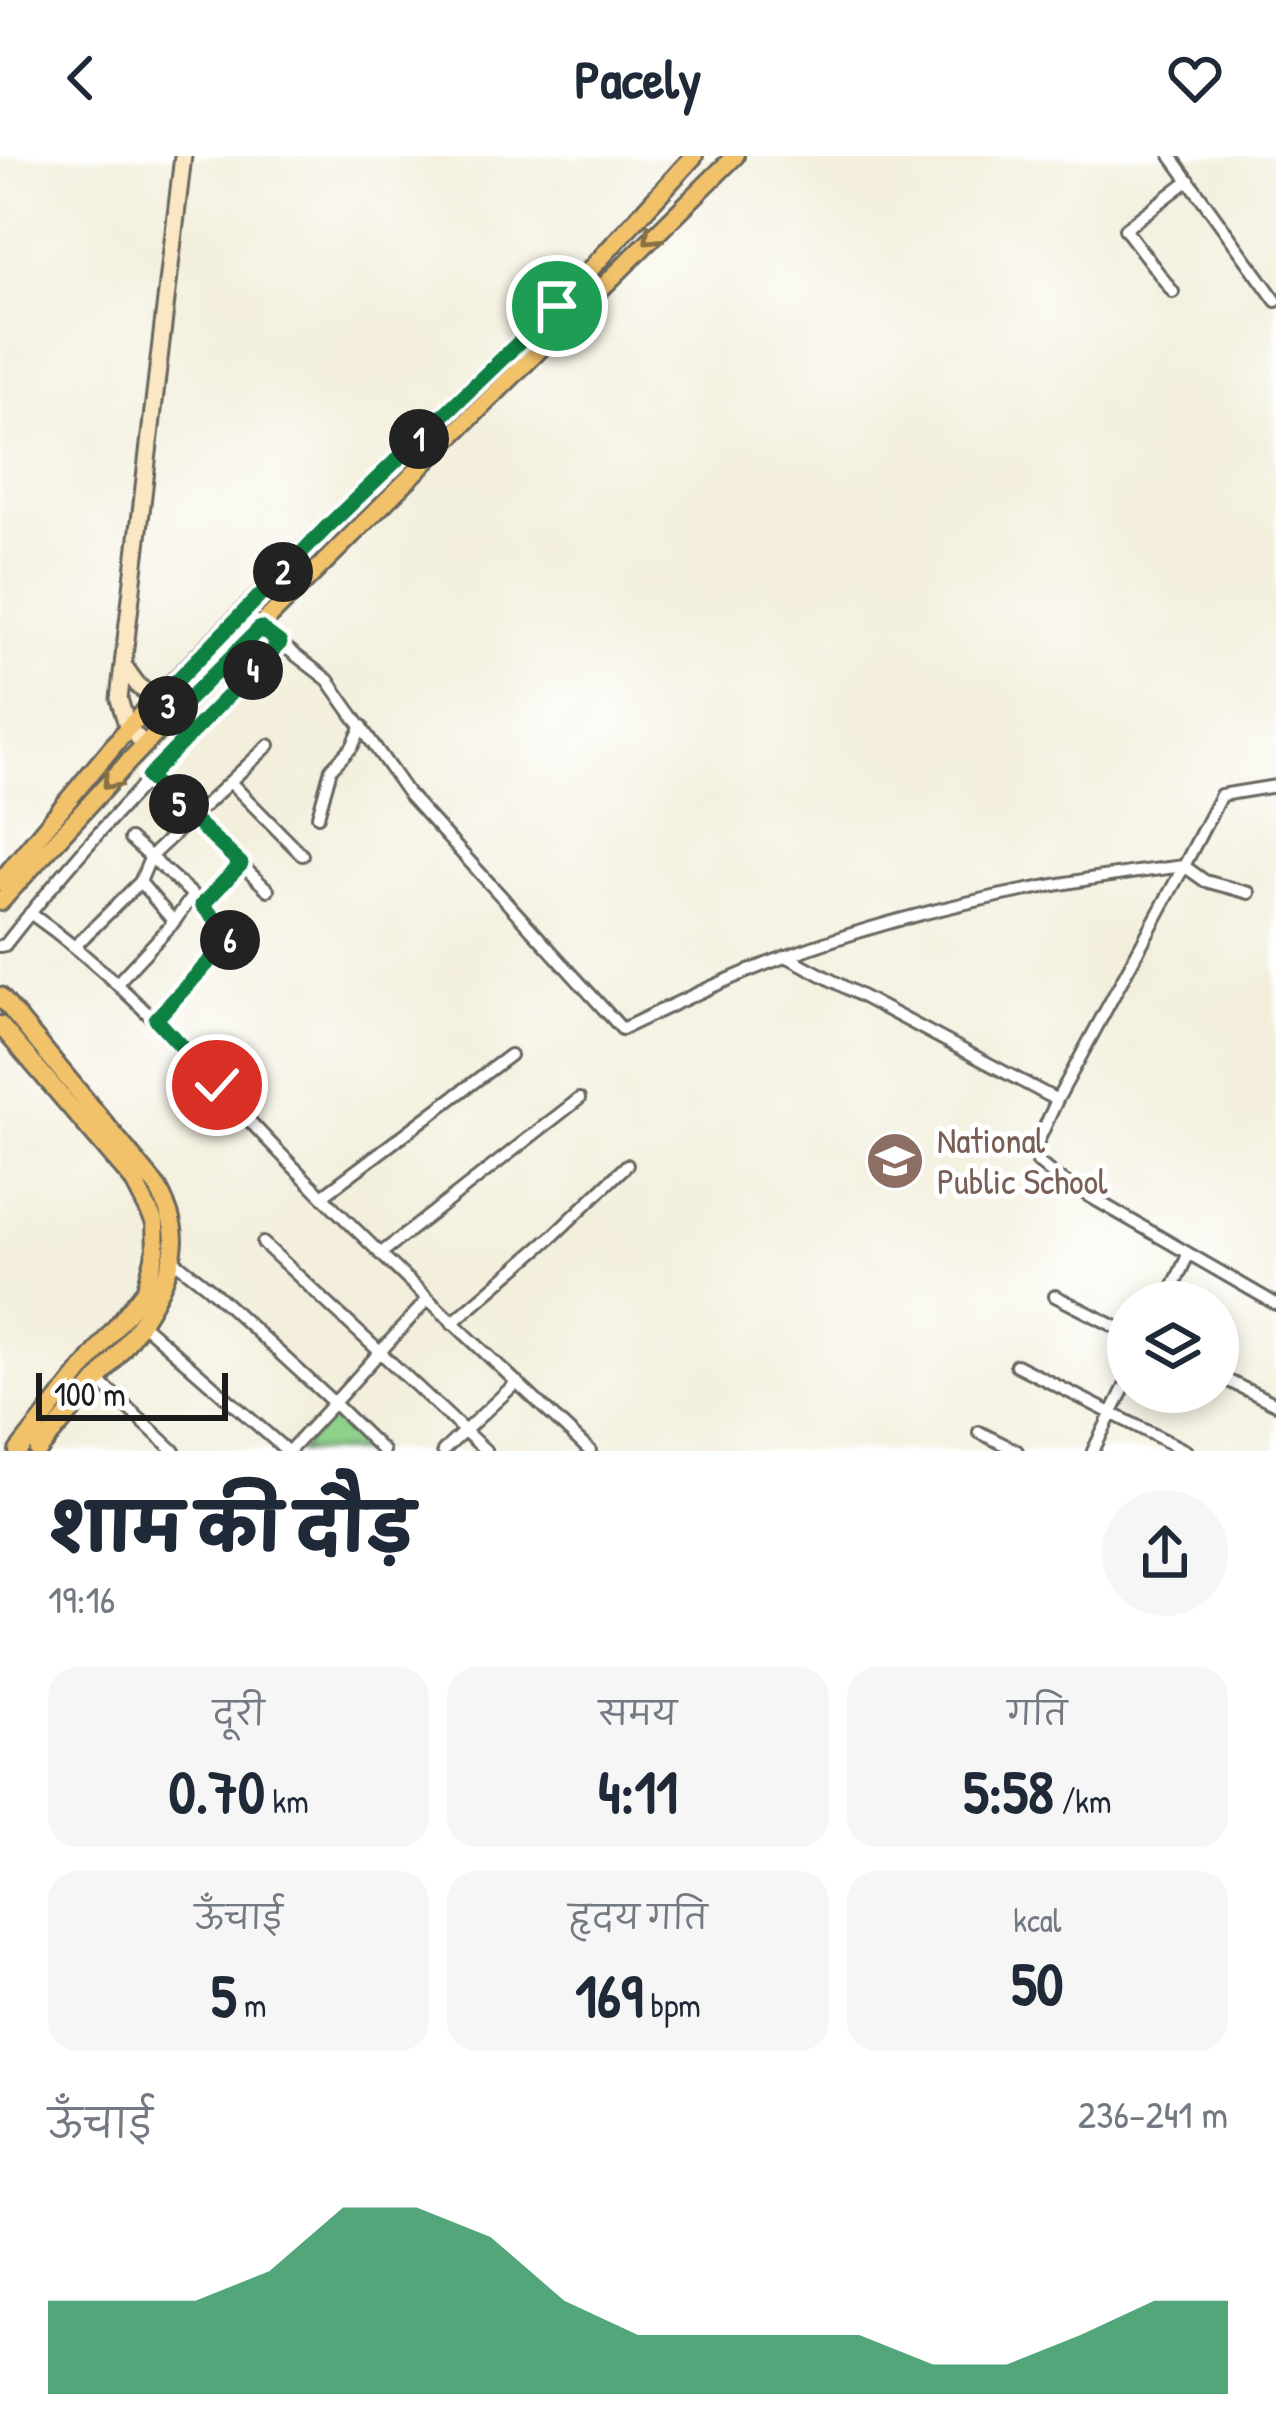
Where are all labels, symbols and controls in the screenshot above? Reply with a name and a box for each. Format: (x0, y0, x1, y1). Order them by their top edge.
text: Pacely (575, 42, 701, 115)
icon: back (48, 45, 114, 111)
icon: heart (1162, 45, 1228, 111)
one-way arrow (643, 223, 665, 245)
pin (506, 255, 608, 357)
icon: arrive (524, 273, 590, 339)
pin: 1 (389, 409, 449, 469)
text: 1 (413, 417, 425, 461)
pin: 2 (253, 542, 313, 602)
text: 2 (275, 550, 291, 594)
pin: 4 (223, 640, 283, 700)
text: 4 (247, 648, 259, 692)
pin: 3 (138, 676, 198, 736)
text: 3 (161, 684, 175, 728)
one-way arrow (102, 769, 124, 790)
pin: 5 (149, 774, 209, 834)
text: 5 (172, 782, 186, 826)
pin: 6 (200, 910, 260, 970)
text: 6 (223, 918, 237, 962)
pin (166, 1034, 268, 1136)
icon: check (184, 1052, 250, 1118)
place label: National Public School (937, 1115, 1108, 1205)
school or university icon: National Public School (864, 1130, 926, 1192)
map controls (1107, 1281, 1239, 1413)
button: layers (1107, 1281, 1239, 1413)
scale bar (36, 1367, 228, 1420)
text: 100 m (54, 1372, 126, 1416)
text: शाम की दौड़ (48, 1482, 414, 1572)
button: share (1102, 1490, 1228, 1616)
text: 19:16 (48, 1572, 115, 1625)
text: दूरी (213, 1691, 265, 1735)
text: समय (599, 1691, 677, 1735)
text: गति (1007, 1691, 1067, 1735)
text: 0.70 (169, 1750, 265, 1832)
text: 4:11 (598, 1750, 678, 1832)
text: 5:58 (963, 1750, 1054, 1832)
text: km (265, 1779, 309, 1823)
text: /km (1054, 1779, 1112, 1823)
text: ऊँचाई (194, 1895, 283, 1939)
text: हृदय गति (568, 1895, 708, 1939)
text: kcal (1013, 1898, 1061, 1942)
text: 50 (1011, 1942, 1063, 2024)
text: 5 (211, 1954, 236, 2036)
text: 169 (575, 1954, 643, 2036)
text: m (236, 1983, 266, 2027)
text: bpm (643, 1983, 701, 2027)
text: 236–241 m (1078, 2087, 1228, 2140)
text: ऊँचाई (48, 2096, 153, 2149)

